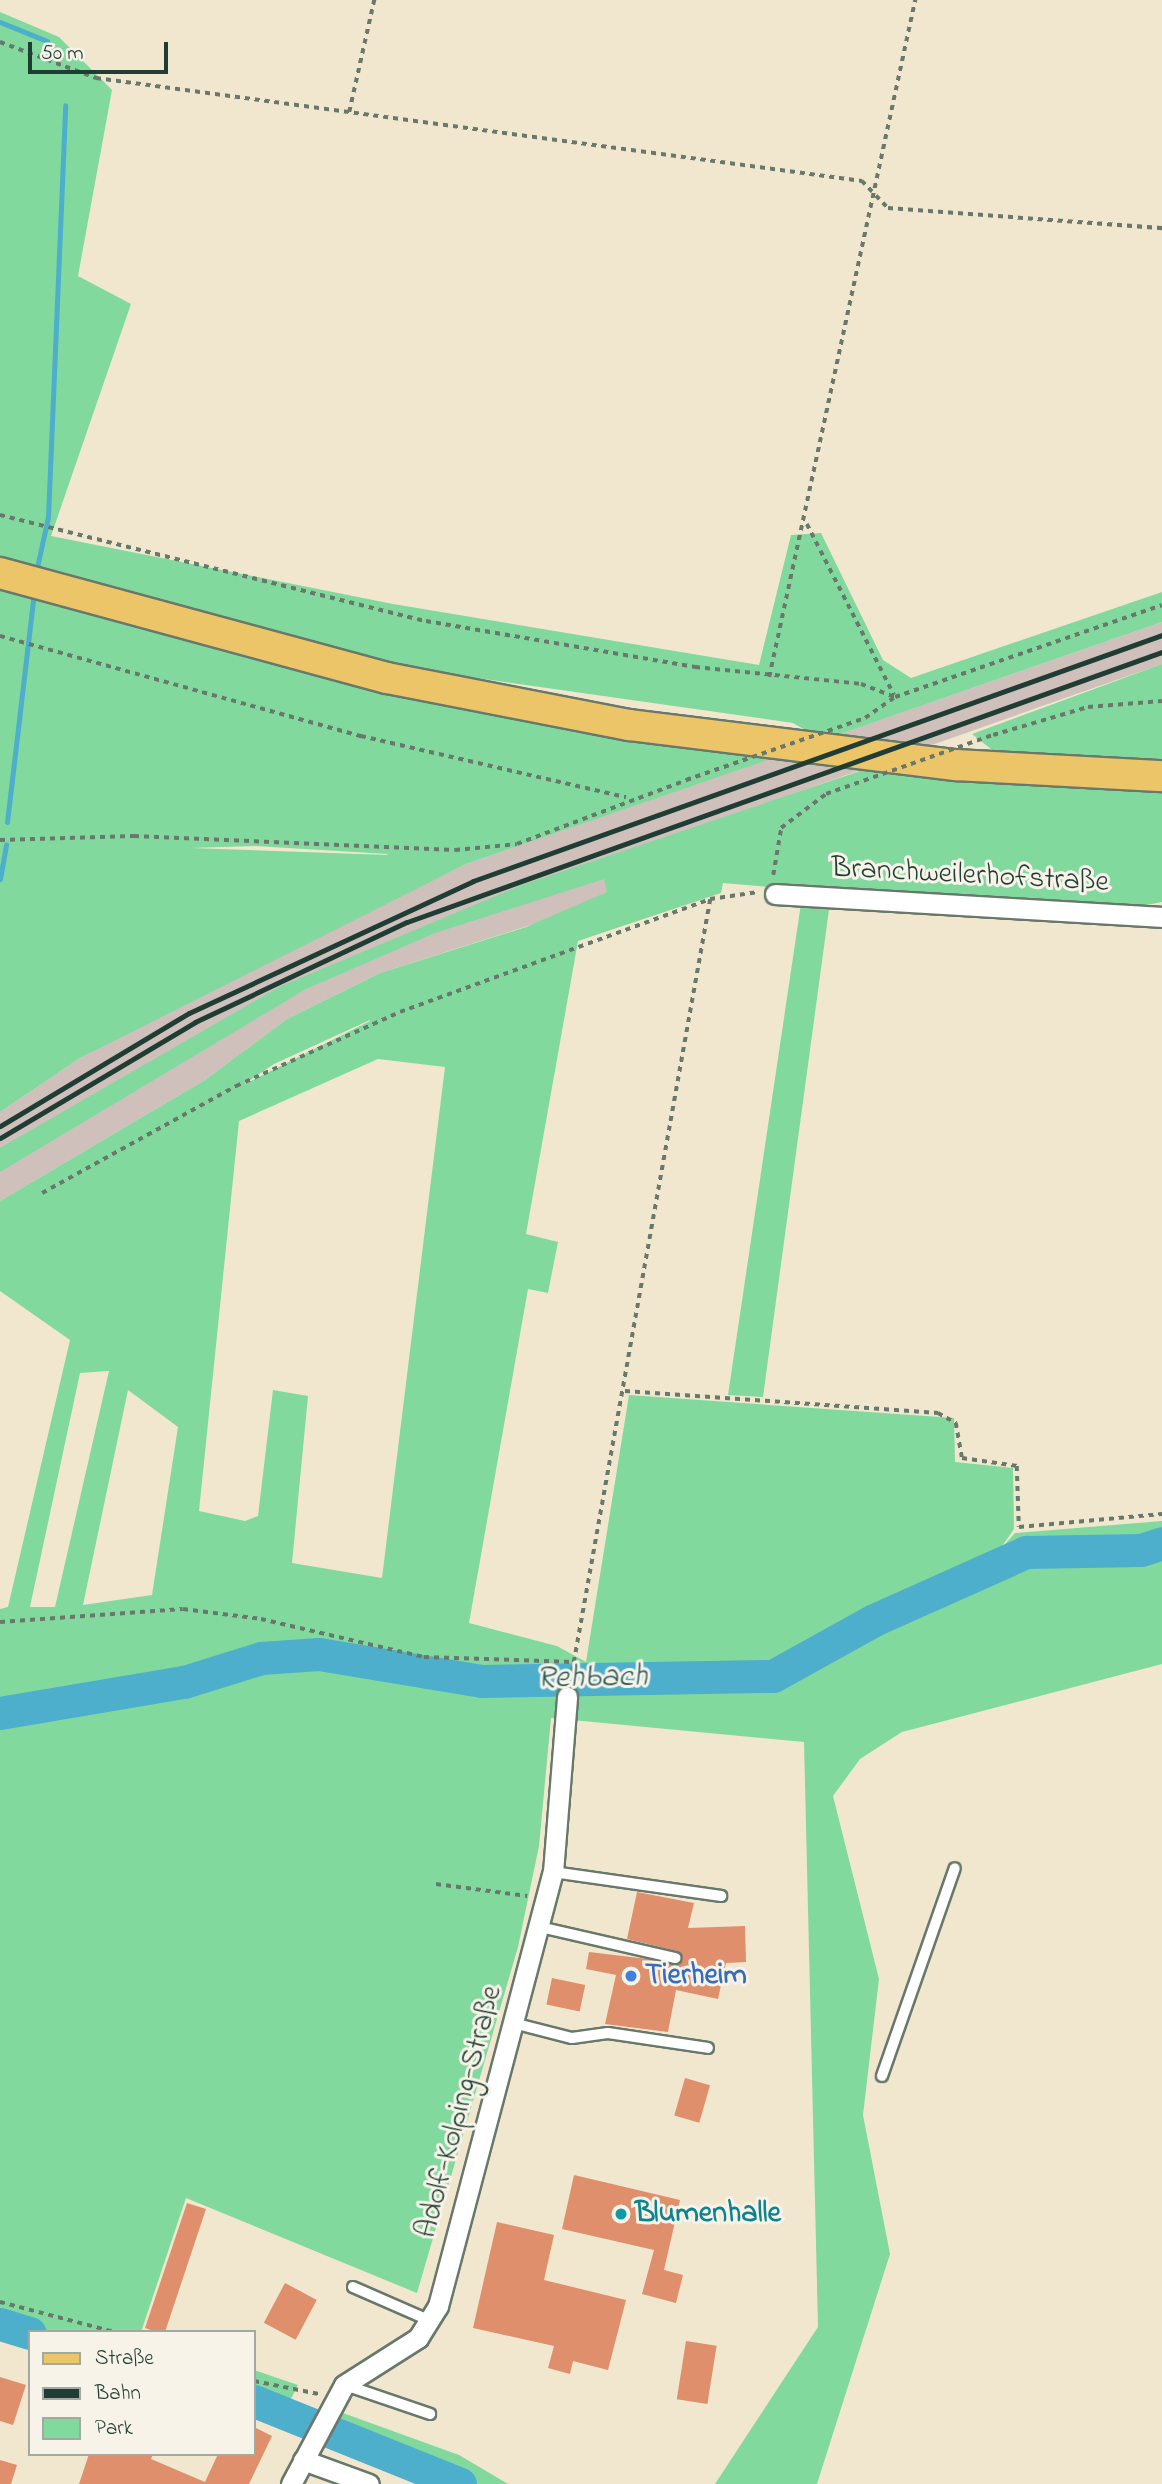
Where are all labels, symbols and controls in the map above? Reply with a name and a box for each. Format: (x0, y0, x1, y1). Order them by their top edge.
scale bar (32, 28, 172, 72)
text: 50 m (41, 39, 84, 69)
street label: Branchweilerhofstraße (830, 851, 1110, 901)
water label: Rehbach (536, 1659, 648, 1699)
place label: Tierheim (645, 1958, 747, 1994)
marker: Tierheim (623, 1968, 639, 1984)
street label: Adolf-Kolping-Straße (409, 1982, 511, 2242)
place label: Blumenhalle (635, 2196, 781, 2232)
marker: Blumenhalle (613, 2206, 629, 2222)
legend (28, 2330, 256, 2456)
text: Straße (95, 2344, 154, 2374)
text: Bahn (95, 2379, 141, 2409)
text: Park (95, 2414, 133, 2444)

